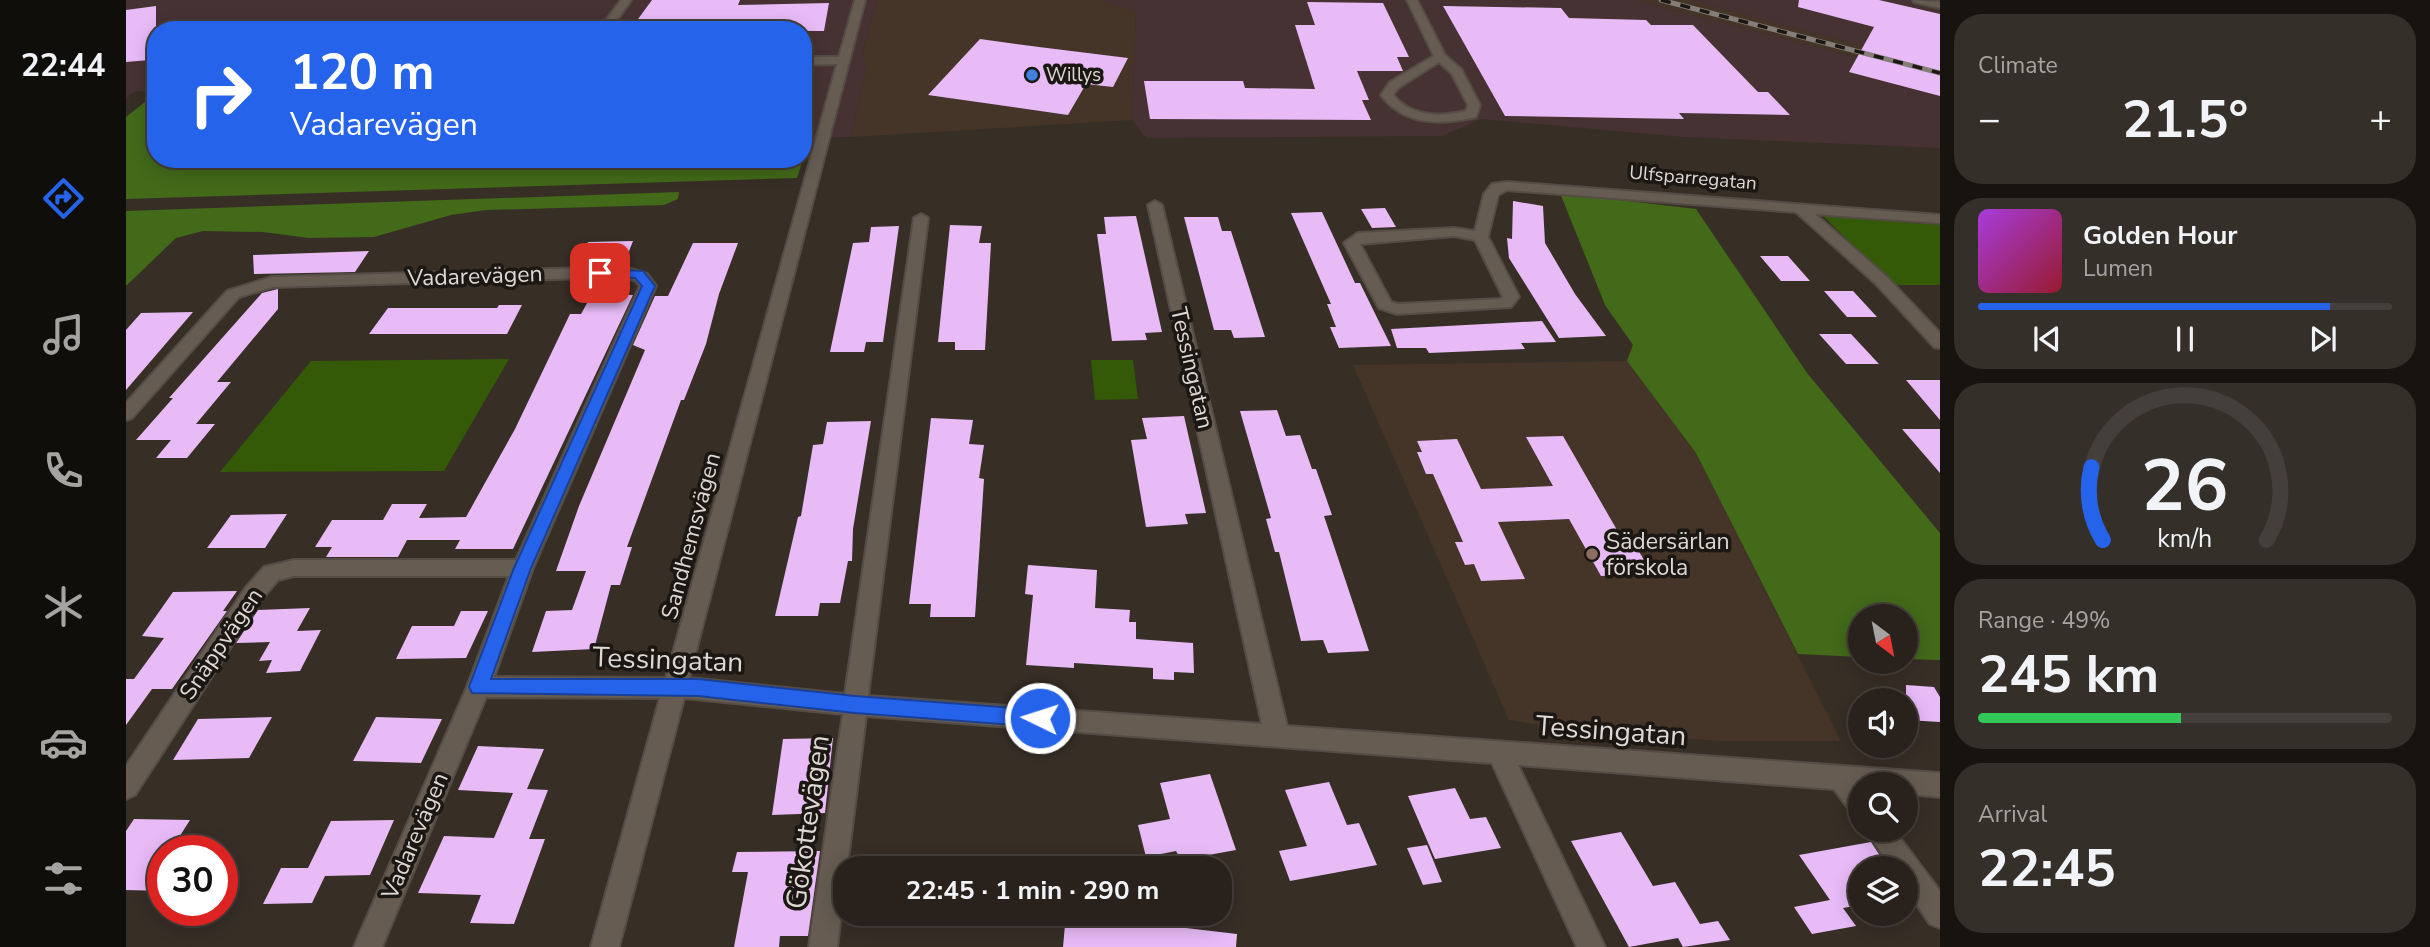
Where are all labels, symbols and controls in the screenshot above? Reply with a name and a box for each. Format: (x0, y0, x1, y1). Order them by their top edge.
text: 120 m (290, 39, 434, 106)
text: 22:44 (21, 44, 105, 87)
icon: right (175, 49, 266, 140)
text: Climate (1978, 50, 2058, 81)
place label: Willys (1046, 62, 1101, 88)
marker: Willys (1024, 67, 1040, 83)
text: 21.5° (2122, 84, 2248, 155)
text: − (1978, 94, 2001, 145)
text: + (2369, 94, 2392, 145)
text: Vadarevägen (290, 103, 478, 146)
street label: Ulfsparregatan (1628, 159, 1758, 197)
icon: directions (39, 174, 88, 223)
text: Golden Hour (2083, 218, 2238, 253)
pin (570, 243, 630, 303)
text: Lumen (2083, 253, 2153, 284)
icon: arrive (581, 254, 619, 292)
street label: Vadarevägen (406, 258, 543, 294)
street label: Tessingatan (1163, 304, 1221, 432)
icon: music (39, 310, 88, 359)
icon: previous (2028, 320, 2066, 358)
icon: pause (2166, 320, 2204, 358)
icon: next (2304, 320, 2342, 358)
text: 26 (2141, 436, 2229, 536)
icon: phone (39, 446, 88, 495)
street label: Sandhemsvägen (654, 449, 728, 623)
text: km/h (2157, 521, 2213, 555)
place label: Sädersärlan förskola (1606, 526, 1730, 583)
marker: Sädersärlan förskola (1584, 546, 1600, 562)
icon: climate (39, 582, 88, 631)
street label: Snäppvägen (172, 582, 270, 706)
north arrow (1848, 604, 1918, 674)
map controls (1848, 604, 1918, 926)
text: Range · 49% (1978, 605, 2110, 636)
street label: Tessingatan (592, 638, 744, 682)
text: 245 km (1978, 639, 2159, 710)
position arrow (1003, 681, 1077, 755)
button: sound (1848, 688, 1918, 758)
street label: Tessingatan (1534, 707, 1688, 755)
icon: car (39, 718, 88, 767)
street label: Gökottevägen (777, 733, 839, 911)
street label: Vadarevägen (374, 768, 456, 905)
button: search (1848, 772, 1918, 842)
text: Arrival (1978, 799, 2047, 830)
text: 22:45 (1978, 833, 2116, 904)
speed limit sign: 30 (147, 835, 238, 926)
icon: filters (39, 854, 88, 903)
button: layers (1848, 856, 1918, 926)
text: 22:45 · 1 min · 290 m (906, 873, 1159, 908)

